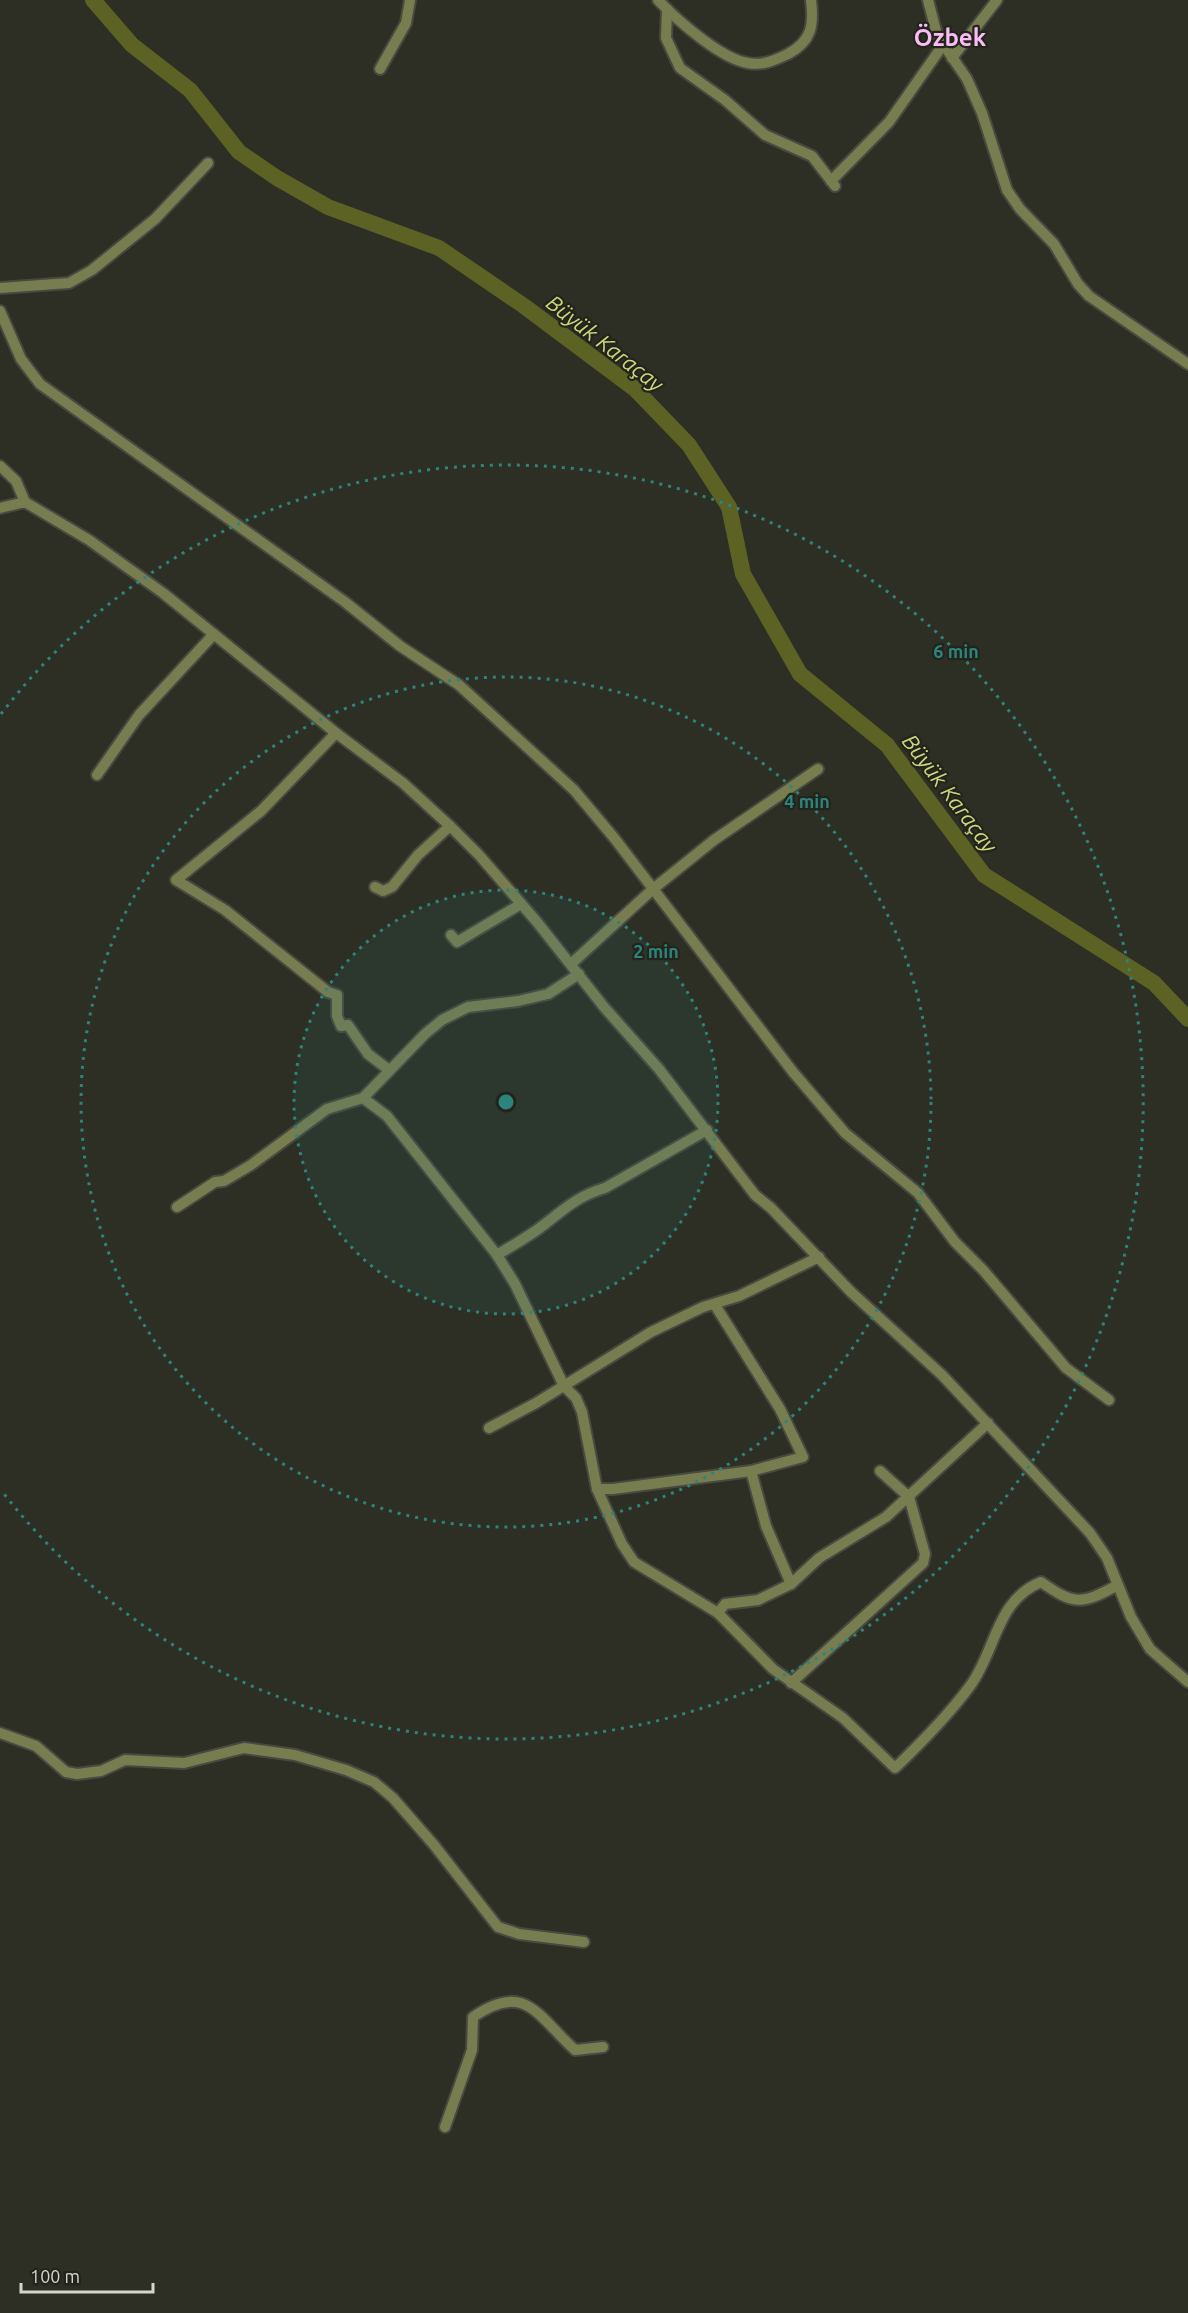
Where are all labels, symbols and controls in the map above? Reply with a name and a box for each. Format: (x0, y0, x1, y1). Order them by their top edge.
district label: Özbek (914, 23, 987, 51)
water label: Büyük Karaçay (542, 289, 669, 396)
text: 6 min (933, 641, 979, 661)
water label: Büyük Karaçay (898, 729, 1003, 857)
text: 4 min (784, 791, 830, 811)
text: 2 min (633, 941, 679, 961)
centre of rings (496, 1092, 516, 1112)
scale bar (21, 2256, 153, 2294)
text: 100 m (30, 2266, 80, 2286)

